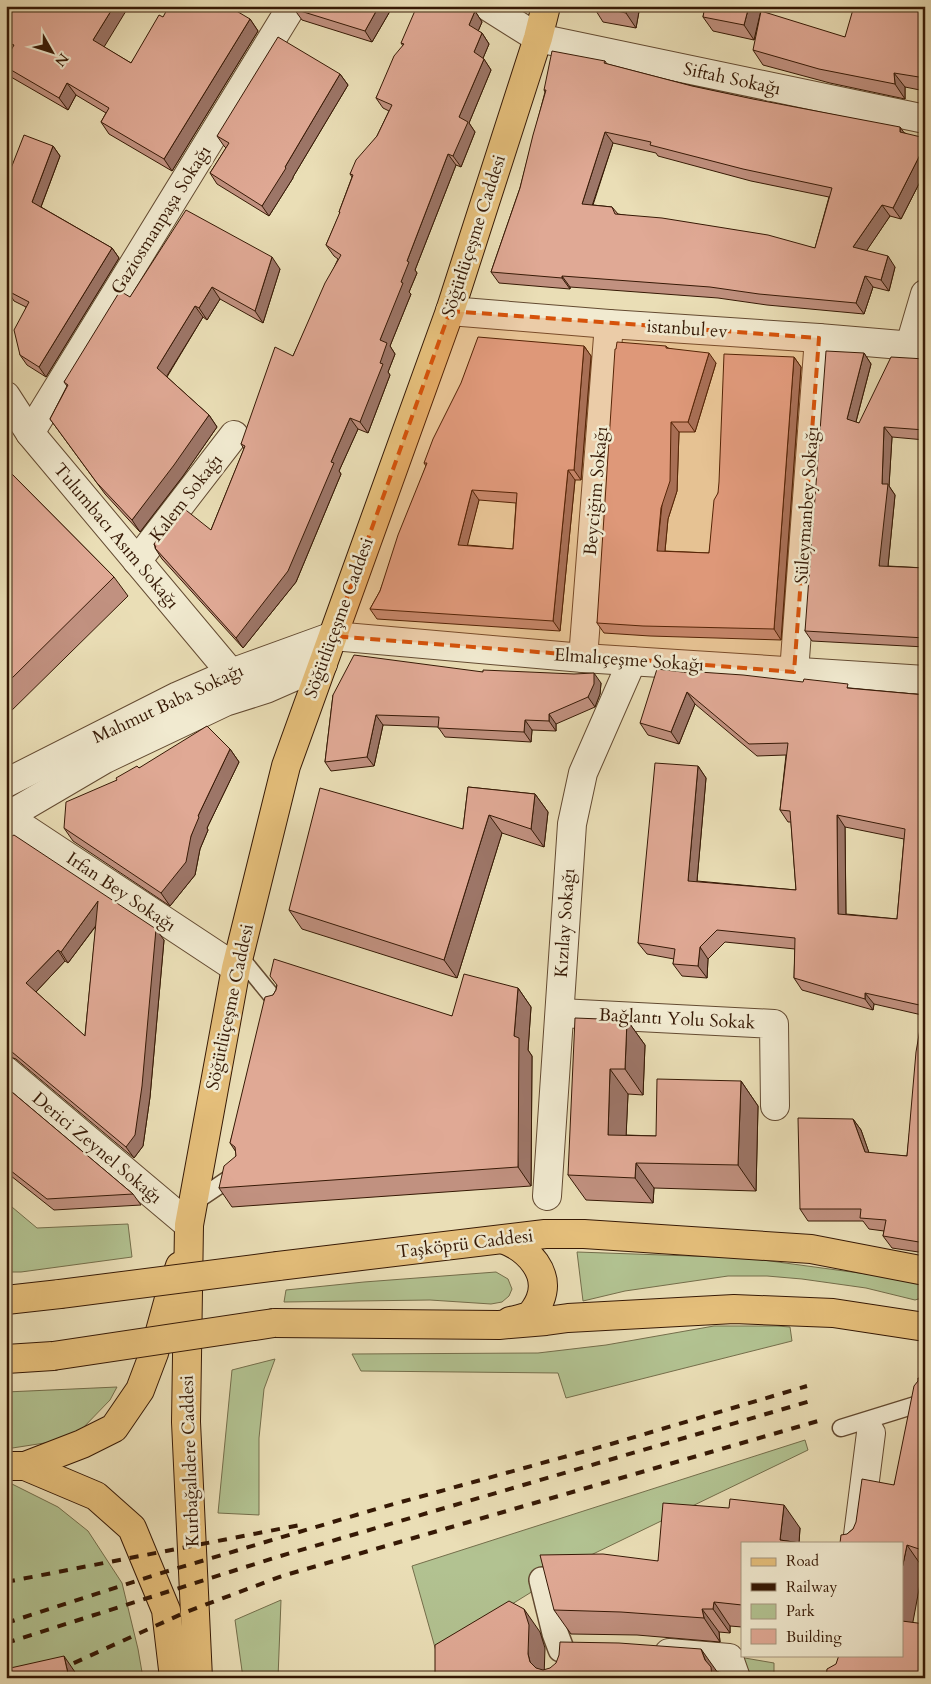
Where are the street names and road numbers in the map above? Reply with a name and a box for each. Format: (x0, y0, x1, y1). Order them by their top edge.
street label: Siftah Sokağı (681, 56, 783, 102)
street label: Gaziosmanpaşa Sokağı (105, 141, 217, 299)
street label: Söğütlüçeşme Caddesi (436, 152, 512, 320)
street label: istanbul ev (646, 314, 729, 344)
street label: Beyciğim Sokağı (578, 425, 614, 557)
street label: Süleymanbey Sokağı (789, 425, 825, 585)
street label: Kalem Sokağı (144, 449, 228, 547)
street label: Tulumbacı Asım Sokağı (47, 458, 185, 614)
street label: Söğütlüçeşme Caddesi (298, 534, 380, 702)
street label: Elmalıçeşme Sokağı (553, 642, 705, 678)
street label: Mahmut Baba Sokağı (88, 658, 248, 750)
street label: Irfan Bey Sokağı (61, 846, 181, 938)
street label: Kızılay Sokağı (549, 867, 581, 979)
street label: Söğütlüçeşme Caddesi (200, 922, 260, 1092)
street label: Bağlantı Yolu Sokak (598, 1002, 756, 1036)
street label: Derici Zeynel Sokağı (27, 1086, 167, 1210)
street label: Taşköprü Caddesi (395, 1223, 535, 1265)
street label: Kurbağalıdere Caddesi (175, 1375, 205, 1547)

